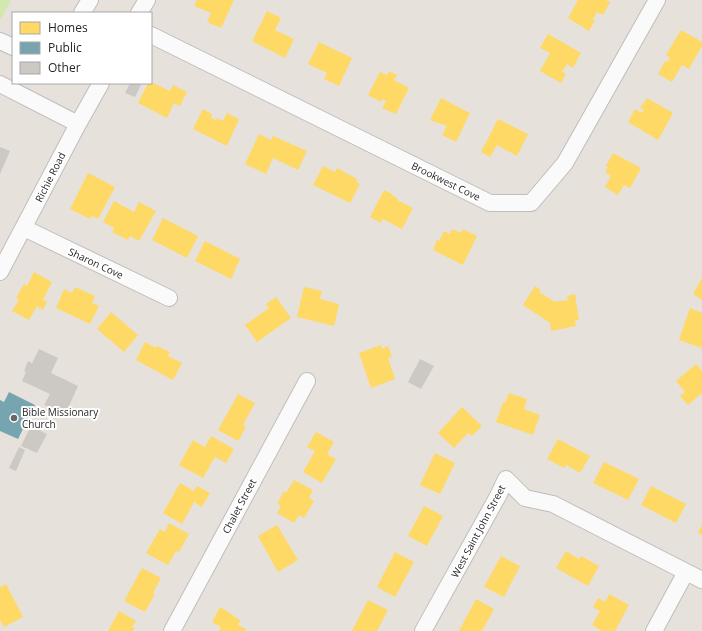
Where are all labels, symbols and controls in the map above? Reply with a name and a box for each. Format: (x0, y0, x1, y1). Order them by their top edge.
legend (12, 12, 152, 84)
text: Homes (48, 19, 88, 36)
text: Public (48, 39, 82, 56)
text: Other (48, 59, 81, 76)
street label: Richie Road (31, 150, 69, 204)
street label: Brookwest Cove (409, 158, 483, 204)
street label: Sharon Cove (66, 244, 126, 282)
place label: Bible Missionary Church (22, 405, 99, 431)
marker: Bible Missionary Church (9, 413, 19, 423)
street label: Chalet Street (219, 476, 260, 536)
street label: West Saint John Street (448, 482, 509, 580)

